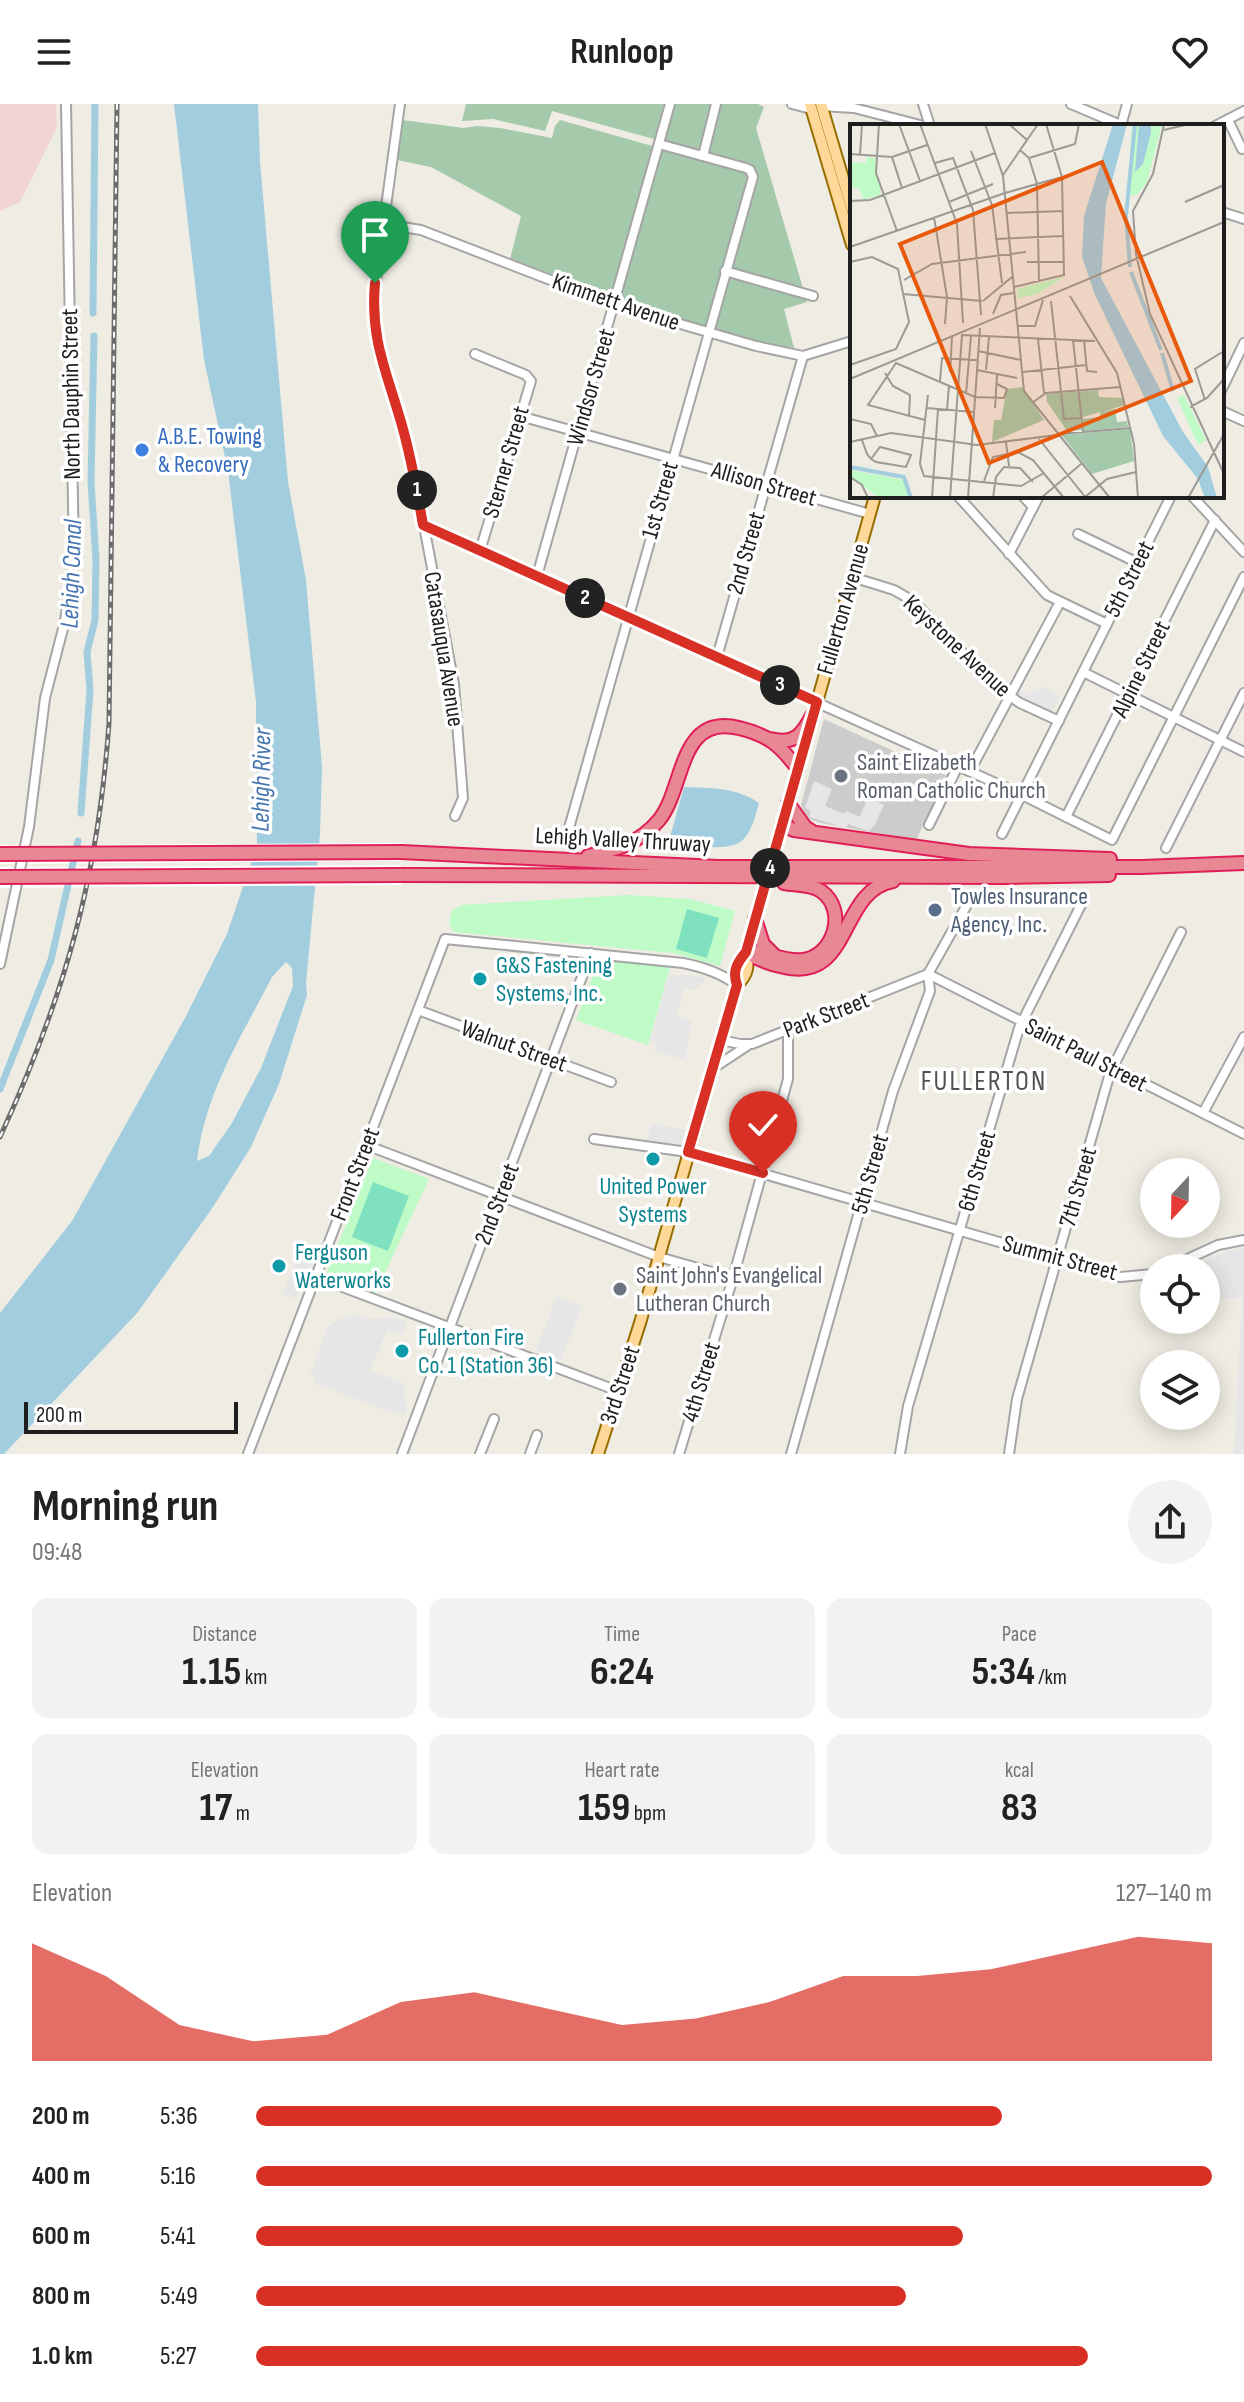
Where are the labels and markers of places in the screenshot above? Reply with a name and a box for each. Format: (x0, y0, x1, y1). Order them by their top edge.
pin (341, 201, 409, 283)
place label: A.B.E. Towing & Recovery (157, 422, 262, 479)
marker: A.B.E. Towing & Recovery (133, 441, 151, 459)
pin: 1 (397, 470, 437, 510)
pin: 2 (565, 578, 605, 618)
pin: 3 (760, 665, 800, 705)
place label: Saint Elizabeth Roman Catholic Church (857, 748, 1046, 805)
marker: Saint Elizabeth Roman Catholic Church (832, 767, 850, 785)
pin: 4 (750, 848, 790, 888)
place label: Towles Insurance Agency, Inc. (950, 882, 1088, 939)
marker: Towles Insurance Agency, Inc. (926, 901, 944, 919)
place label: G&S Fastening Systems, Inc. (496, 951, 612, 1008)
marker: G&S Fastening Systems, Inc. (471, 970, 489, 988)
pin (729, 1091, 797, 1173)
marker: United Power Systems (644, 1150, 662, 1168)
place label: United Power Systems (599, 1172, 707, 1229)
place label: Ferguson Waterworks (295, 1238, 391, 1295)
marker: Ferguson Waterworks (270, 1257, 288, 1275)
place label: Saint John's Evangelical Lutheran Church (636, 1261, 822, 1318)
marker: Saint John's Evangelical Lutheran Church (611, 1280, 629, 1298)
place label: Fullerton Fire Co. 1 (Station 36) (418, 1323, 553, 1380)
marker: Fullerton Fire Co. 1 (Station 36) (393, 1342, 411, 1360)

